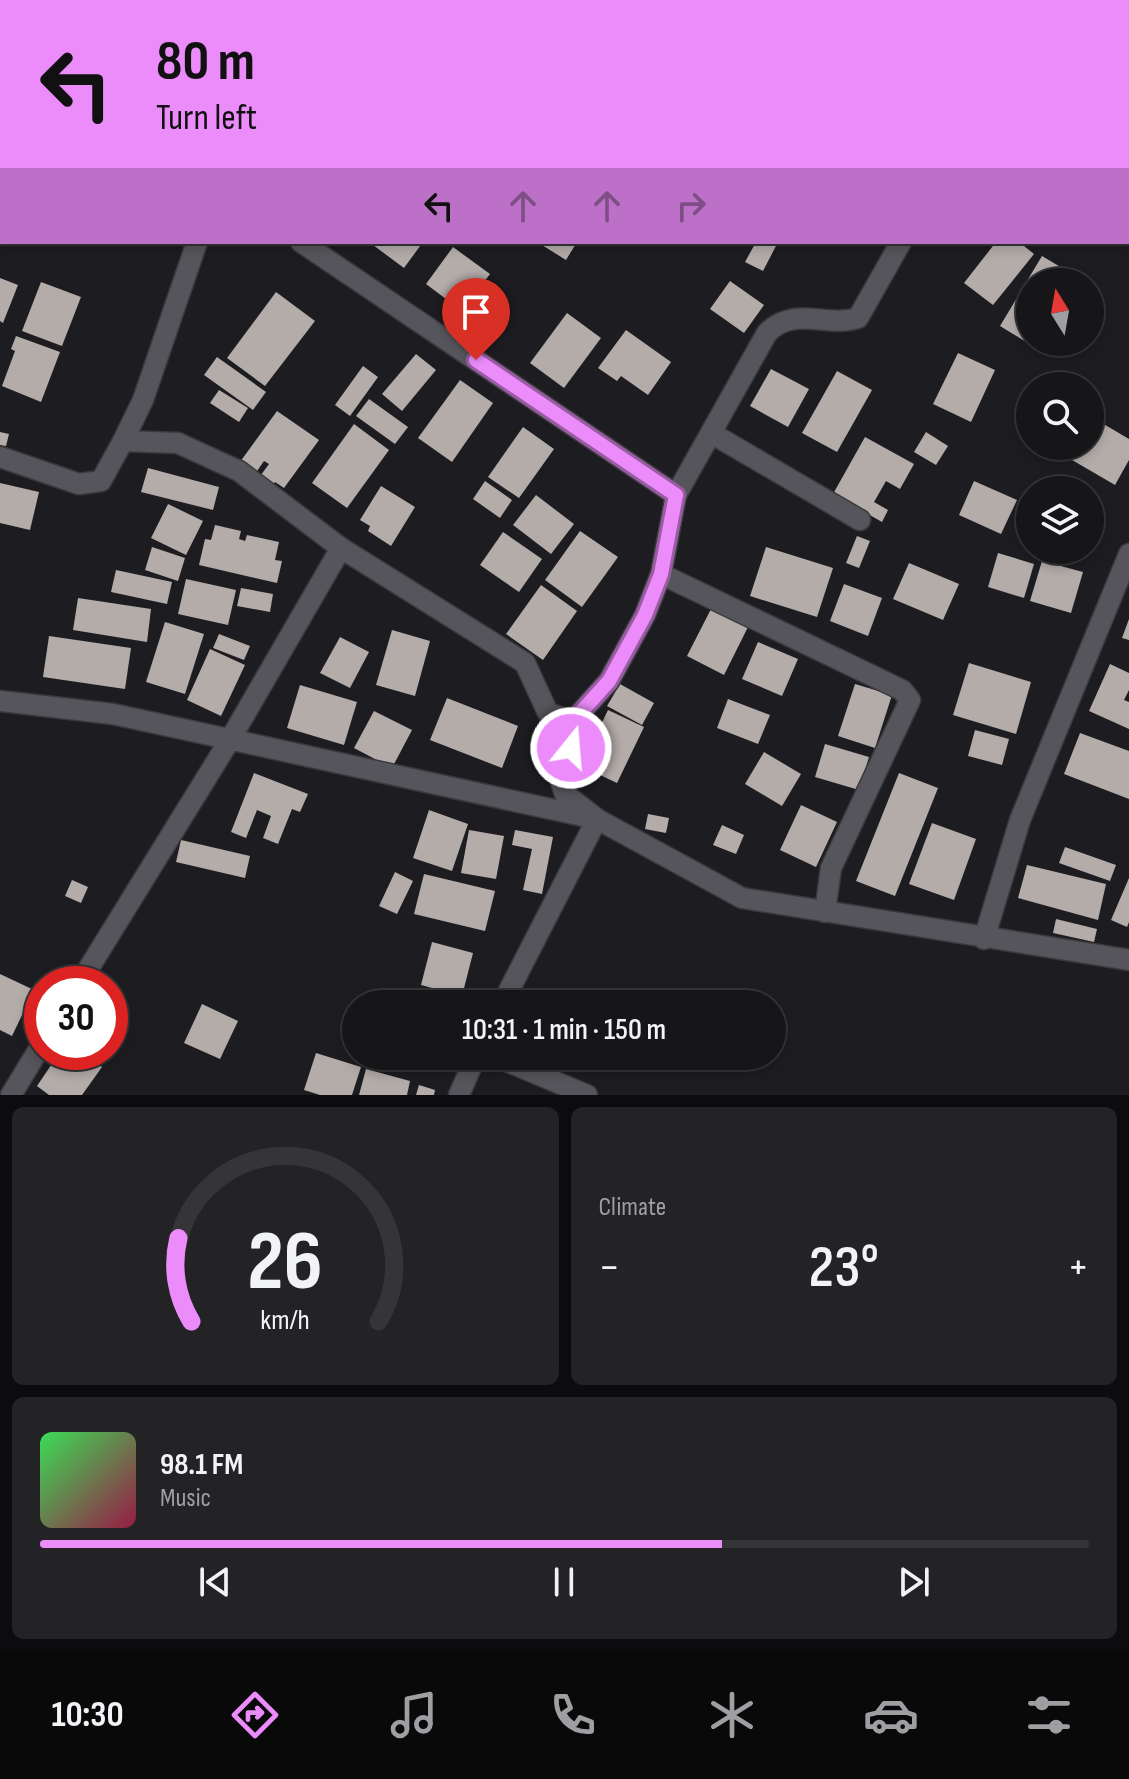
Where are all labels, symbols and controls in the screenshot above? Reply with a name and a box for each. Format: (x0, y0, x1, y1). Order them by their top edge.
text: 80 m (156, 29, 255, 96)
icon: left (24, 32, 128, 136)
text: Turn left (156, 97, 257, 140)
icon: left (417, 184, 461, 228)
icon: ahead (501, 184, 545, 228)
icon: ahead (585, 184, 629, 228)
icon: right (669, 184, 713, 228)
north arrow (1016, 268, 1104, 356)
map controls (1016, 268, 1104, 564)
pin (442, 278, 510, 360)
icon: arrive (454, 290, 498, 334)
button: search (1016, 372, 1104, 460)
button: layers (1016, 476, 1104, 564)
position arrow (529, 706, 613, 790)
speed limit sign: 30 (24, 966, 128, 1070)
text: 10:31 · 1 min · 150 m (462, 1012, 666, 1048)
text: Climate (599, 1192, 666, 1223)
text: 26 (247, 1213, 323, 1313)
text: 23° (809, 1232, 879, 1304)
text: − (599, 1241, 620, 1294)
text: + (1067, 1241, 1089, 1294)
text: km/h (261, 1303, 310, 1338)
text: 98.1 FM (160, 1447, 243, 1483)
text: Music (160, 1483, 211, 1514)
icon: previous (193, 1560, 237, 1604)
icon: pause (542, 1560, 586, 1604)
icon: next (892, 1560, 936, 1604)
icon: directions (227, 1687, 283, 1743)
icon: music (386, 1687, 442, 1743)
icon: phone (545, 1687, 601, 1743)
icon: climate (704, 1687, 760, 1743)
icon: car (863, 1687, 919, 1743)
icon: filters (1021, 1687, 1077, 1743)
text: 10:30 (51, 1694, 124, 1737)

